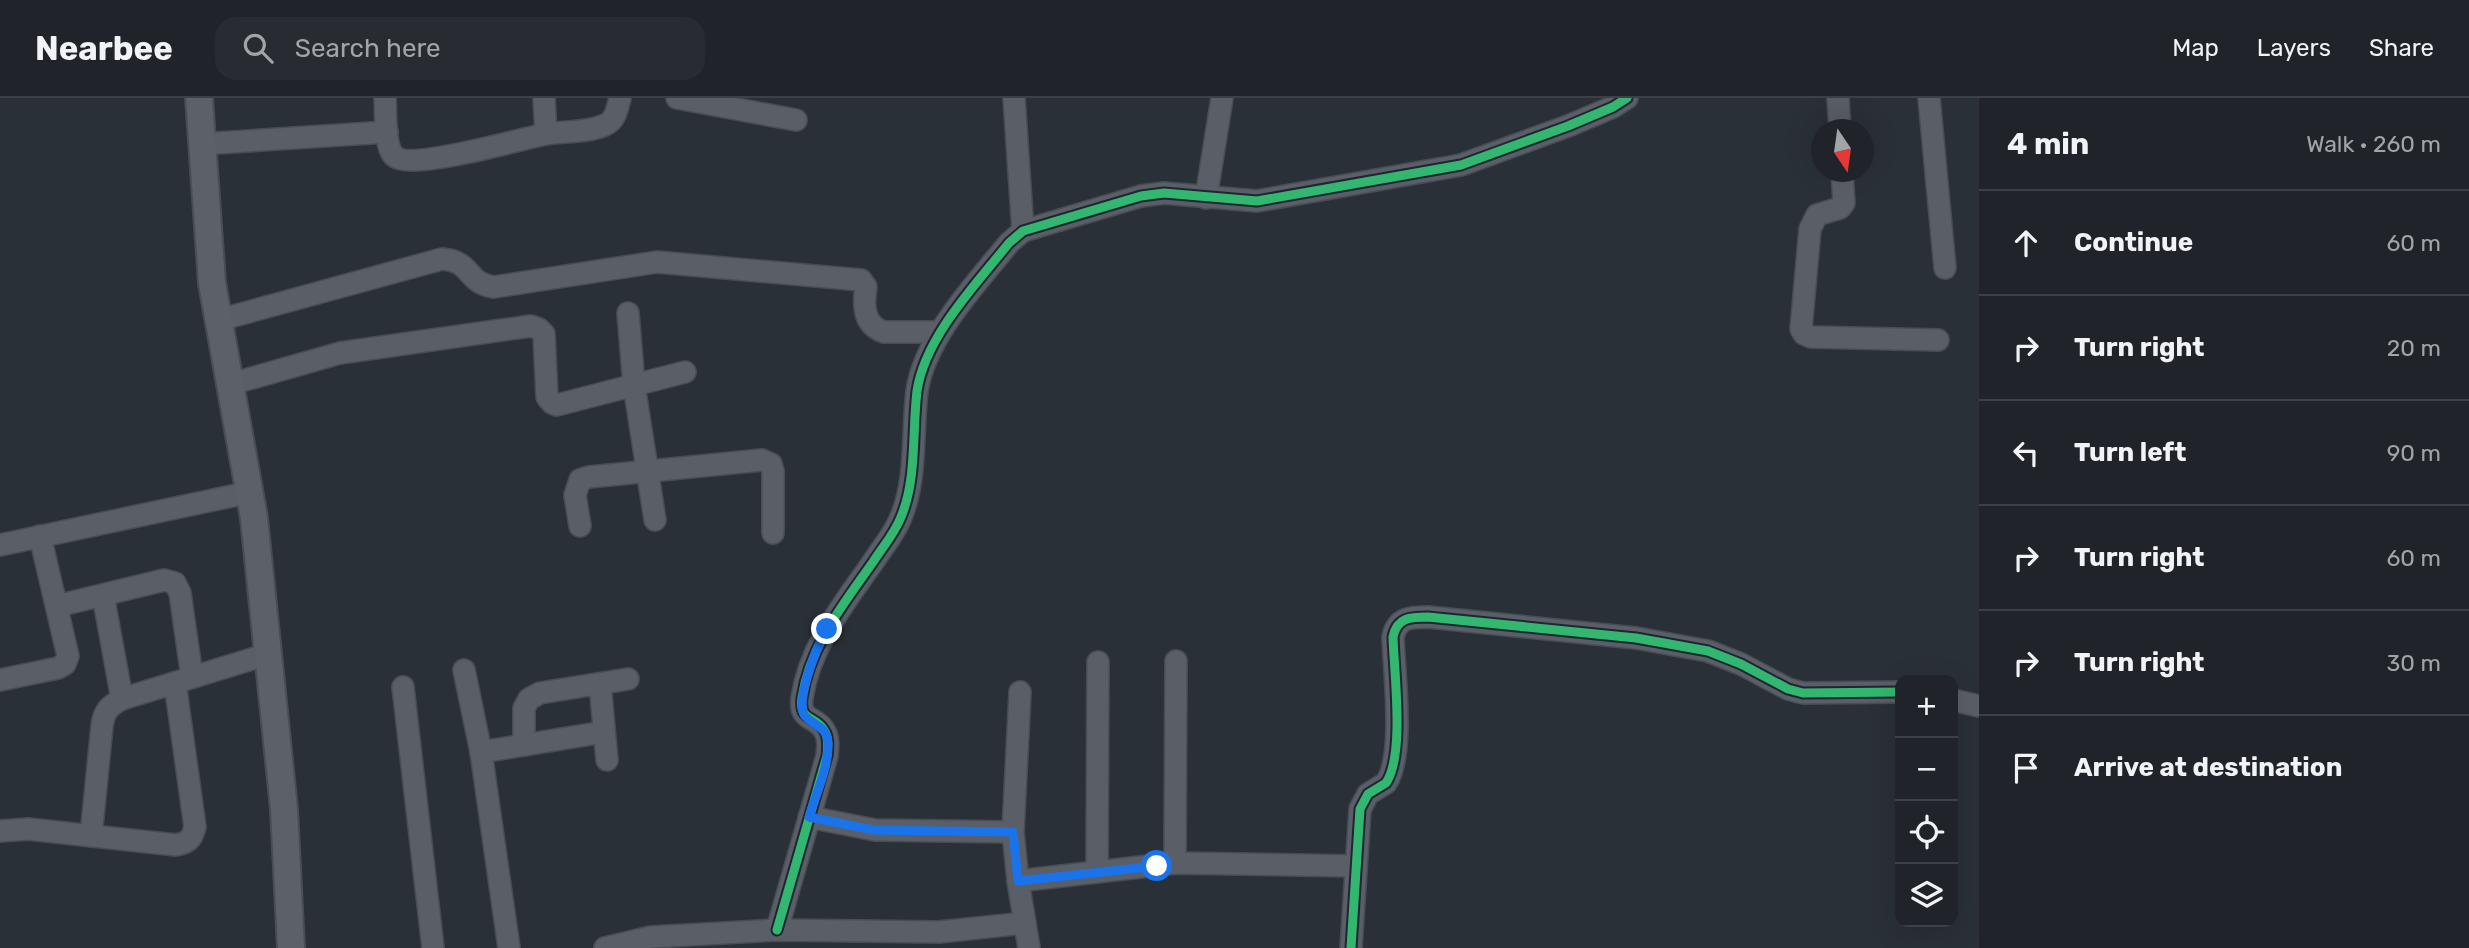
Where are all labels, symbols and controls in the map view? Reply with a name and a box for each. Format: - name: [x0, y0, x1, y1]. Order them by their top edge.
- search box: [215, 17, 705, 80]
- text: Nearbee: [35, 29, 173, 68]
- icon: search: [239, 29, 277, 67]
- text: Search here: [295, 33, 441, 64]
- text: Map: [2172, 34, 2219, 62]
- text: Layers: [2257, 34, 2331, 62]
- text: Share: [2369, 34, 2434, 62]
- north arrow: [1811, 119, 1874, 182]
- text: 4 min: [2007, 126, 2089, 162]
- text: Walk · 260 m: [2306, 130, 2441, 158]
- icon: ahead: [2007, 224, 2045, 262]
- text: Continue: [2074, 227, 2193, 258]
- text: 60 m: [2386, 229, 2441, 257]
- icon: right: [2007, 329, 2045, 367]
- text: Turn right: [2074, 332, 2204, 363]
- text: 20 m: [2387, 334, 2441, 362]
- icon: left: [2007, 434, 2045, 472]
- text: Turn left: [2074, 437, 2186, 468]
- text: 90 m: [2387, 439, 2441, 467]
- icon: right: [2007, 539, 2045, 577]
- text: Turn right: [2074, 542, 2204, 573]
- text: 60 m: [2386, 544, 2441, 572]
- route end: [811, 613, 842, 644]
- icon: right: [2007, 644, 2045, 682]
- text: Turn right: [2074, 647, 2204, 678]
- text: 30 m: [2386, 649, 2441, 677]
- map controls: [1895, 675, 1958, 927]
- button: +: [1895, 675, 1958, 738]
- button: −: [1895, 738, 1958, 801]
- icon: arrive: [2007, 749, 2045, 787]
- text: Arrive at destination: [2074, 752, 2342, 783]
- button: locate: [1895, 801, 1958, 864]
- route start: [1141, 850, 1172, 881]
- button: layers: [1895, 864, 1958, 927]

